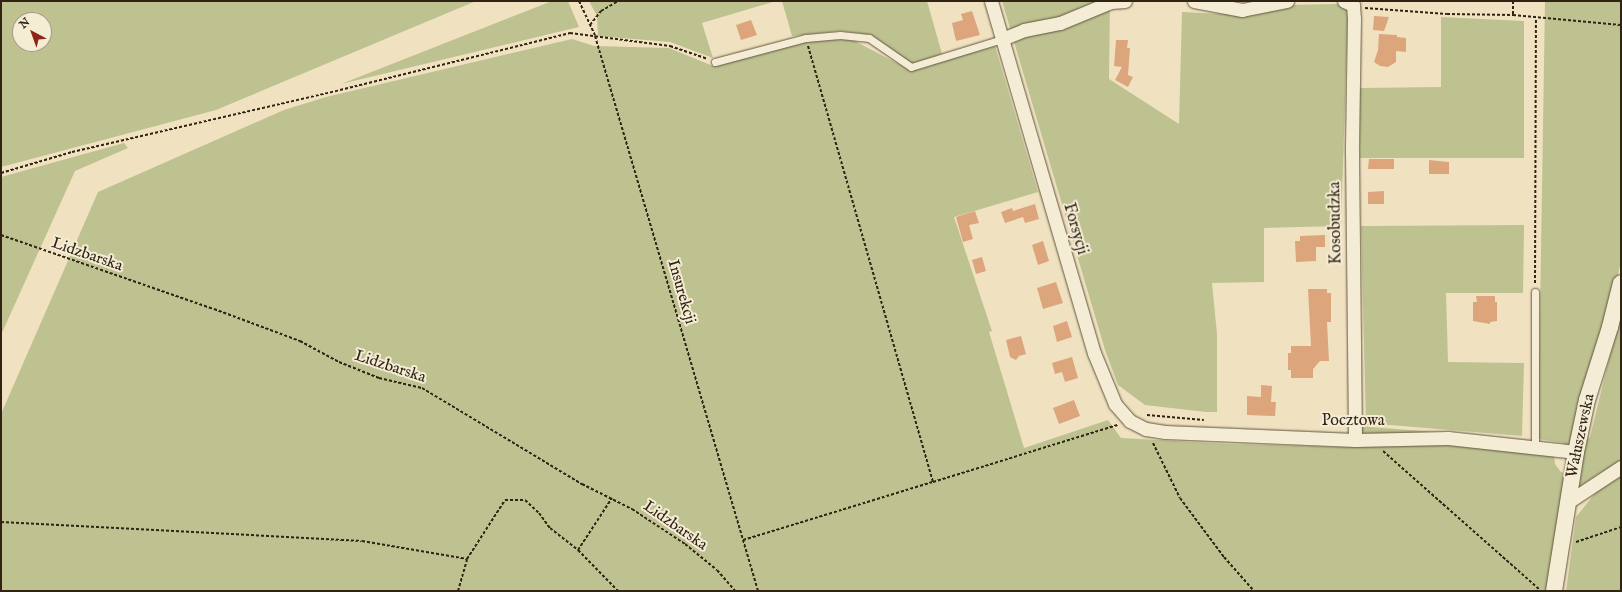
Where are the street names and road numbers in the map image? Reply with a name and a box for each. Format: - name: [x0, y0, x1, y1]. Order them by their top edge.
- street label: Kosobudzka: [1326, 182, 1346, 264]
- street label: Forsycji: [1059, 201, 1091, 257]
- street label: Lidzbarska: [49, 234, 125, 276]
- street label: Insurekcji: [663, 258, 699, 326]
- street label: Lidzbarska: [352, 346, 428, 388]
- street label: Wałuszewska: [1563, 392, 1599, 480]
- street label: Pocztowa: [1321, 411, 1385, 431]
- street label: Lidzbarska: [639, 497, 711, 555]

